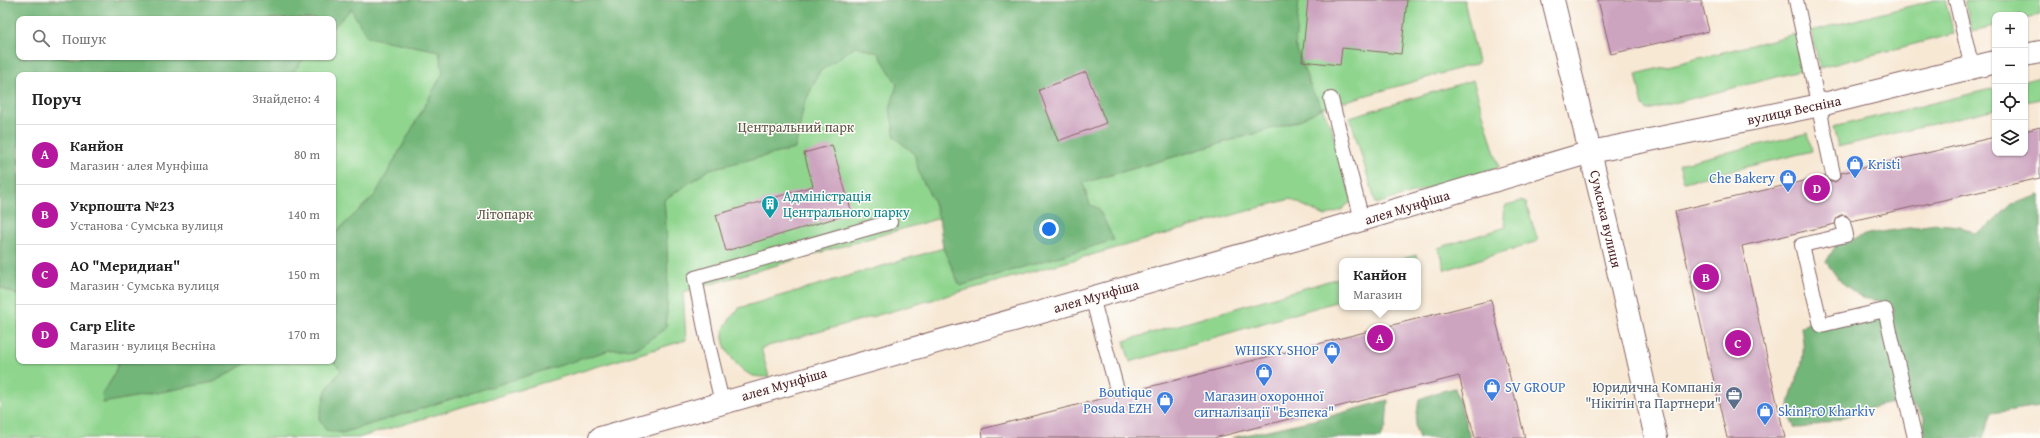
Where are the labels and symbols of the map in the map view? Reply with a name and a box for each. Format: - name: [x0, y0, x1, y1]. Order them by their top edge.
- street label: вулиця Весніна: [1745, 90, 1843, 130]
- park label: Центральний парк: [738, 117, 855, 137]
- shop icon: Kristi: [1845, 154, 1865, 179]
- place label: Kristi: [1868, 154, 1900, 174]
- street label: Сумська вулиця: [1585, 168, 1627, 270]
- place label: Che Bakery: [1709, 168, 1775, 188]
- shop icon: Che Bakery: [1778, 168, 1798, 193]
- pin: D: [1804, 173, 1830, 203]
- street label: алея Мунфіша: [1362, 184, 1452, 229]
- place label: Адміністрація Центрального парку: [783, 186, 910, 222]
- building icon: Адміністрація Центрального парку: [760, 194, 780, 219]
- park label: Літопарк: [477, 204, 534, 224]
- your location: [1039, 219, 1059, 239]
- pin: B: [1693, 262, 1719, 292]
- street label: алея Мунфіша: [1051, 274, 1141, 318]
- pin: A: [1367, 323, 1393, 353]
- pin: C: [1725, 328, 1751, 358]
- place label: WHISKY SHOP: [1235, 340, 1319, 360]
- shop icon: WHISKY SHOP: [1322, 340, 1342, 365]
- street label: алея Мунфіша: [739, 362, 829, 406]
- shop icon: Магазин охоронної сигналізації "Безпека": [1254, 362, 1274, 387]
- shop icon: SV GROUP: [1482, 377, 1502, 402]
- place label: SV GROUP: [1505, 377, 1566, 397]
- place label: Юридична Компанія "Нікітін та Партнери": [1585, 377, 1721, 413]
- place label: Boutique Posuda EZH: [1083, 382, 1152, 418]
- office icon: Юридична Компанія "Нікітін та Партнери": [1724, 385, 1744, 410]
- place label: Магазин охоронної сигналізації "Безпека": [1194, 386, 1334, 422]
- shop icon: Boutique Posuda EZH: [1155, 390, 1175, 415]
- shop icon: SkinPrO Kharkiv: [1755, 401, 1775, 426]
- place label: SkinPrO Kharkiv: [1778, 401, 1875, 421]

